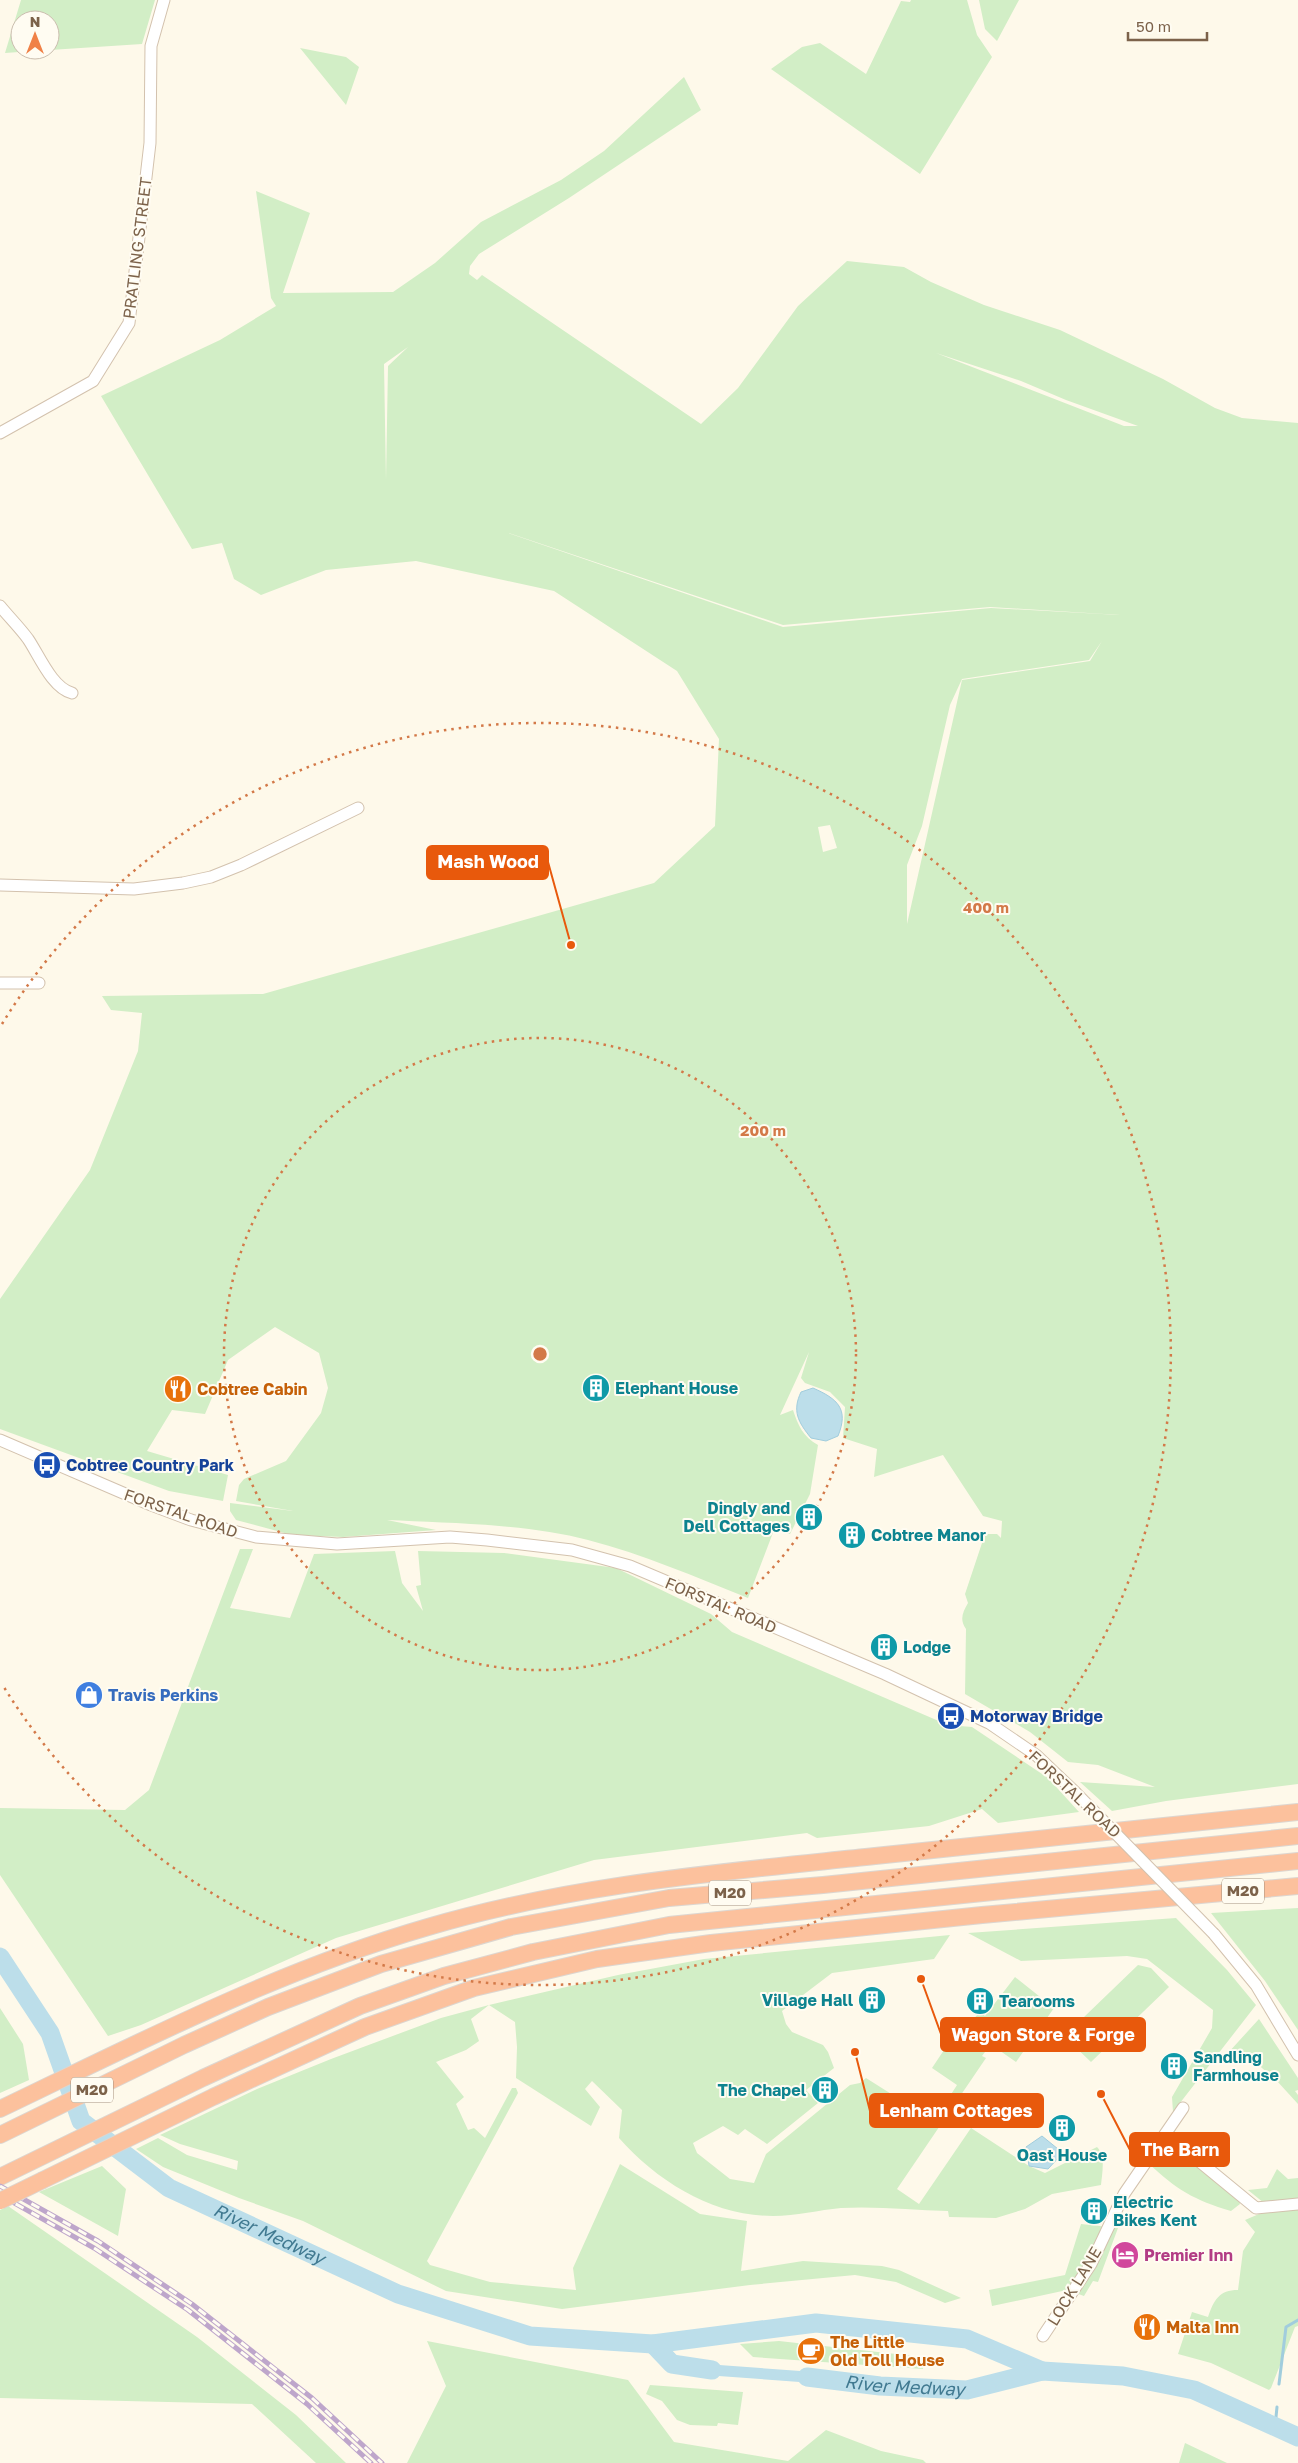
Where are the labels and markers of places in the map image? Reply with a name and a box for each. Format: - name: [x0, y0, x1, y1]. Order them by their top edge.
- callout: Mash Wood: [427, 846, 548, 879]
- centre of rings: [531, 1345, 549, 1363]
- building icon: Elephant House: [581, 1373, 611, 1403]
- restaurant icon: Cobtree Cabin: [163, 1374, 193, 1404]
- place label: Elephant House: [615, 1378, 738, 1398]
- place label: Cobtree Cabin: [197, 1379, 308, 1399]
- bus stop icon: Cobtree Country Park: [32, 1450, 62, 1480]
- place label: Cobtree Country Park: [66, 1455, 235, 1475]
- place label: Dingly and Dell Cottages: [683, 1498, 790, 1536]
- building icon: Dingly and Dell Cottages: [794, 1502, 824, 1532]
- building icon: Cobtree Manor: [837, 1520, 867, 1550]
- place label: Cobtree Manor: [871, 1525, 986, 1545]
- building icon: Lodge: [869, 1632, 899, 1662]
- place label: Lodge: [903, 1637, 951, 1657]
- shop icon: Travis Perkins: [74, 1680, 104, 1710]
- place label: Travis Perkins: [108, 1685, 218, 1705]
- bus stop icon: Motorway Bridge: [936, 1701, 966, 1731]
- place label: Motorway Bridge: [970, 1706, 1103, 1726]
- building icon: Village Hall: [857, 1985, 887, 2015]
- building icon: Tearooms: [965, 1986, 995, 2016]
- place label: Village Hall: [762, 1990, 854, 2010]
- place label: Tearooms: [999, 1991, 1075, 2011]
- callout: Wagon Store & Forge: [941, 2018, 1145, 2051]
- place label: Sandling Farmhouse: [1193, 2047, 1279, 2085]
- building icon: Sandling Farmhouse: [1159, 2051, 1189, 2081]
- building icon: The Chapel: [810, 2075, 840, 2105]
- place label: The Chapel: [718, 2080, 807, 2100]
- callout: Lenham Cottages: [870, 2094, 1043, 2127]
- building icon: Oast House: [1047, 2113, 1077, 2143]
- callout: The Barn: [1130, 2133, 1229, 2166]
- place label: Oast House: [1017, 2145, 1107, 2165]
- place label: Electric Bikes Kent: [1113, 2192, 1197, 2230]
- building icon: Electric Bikes Kent: [1079, 2196, 1109, 2226]
- hotel icon: Premier Inn: [1110, 2240, 1140, 2270]
- place label: Premier Inn: [1144, 2245, 1233, 2265]
- restaurant icon: Malta Inn: [1132, 2312, 1162, 2342]
- place label: Malta Inn: [1166, 2317, 1239, 2337]
- place label: The Little Old Toll House: [830, 2332, 945, 2370]
- cafe icon: The Little Old Toll House: [796, 2336, 826, 2366]

